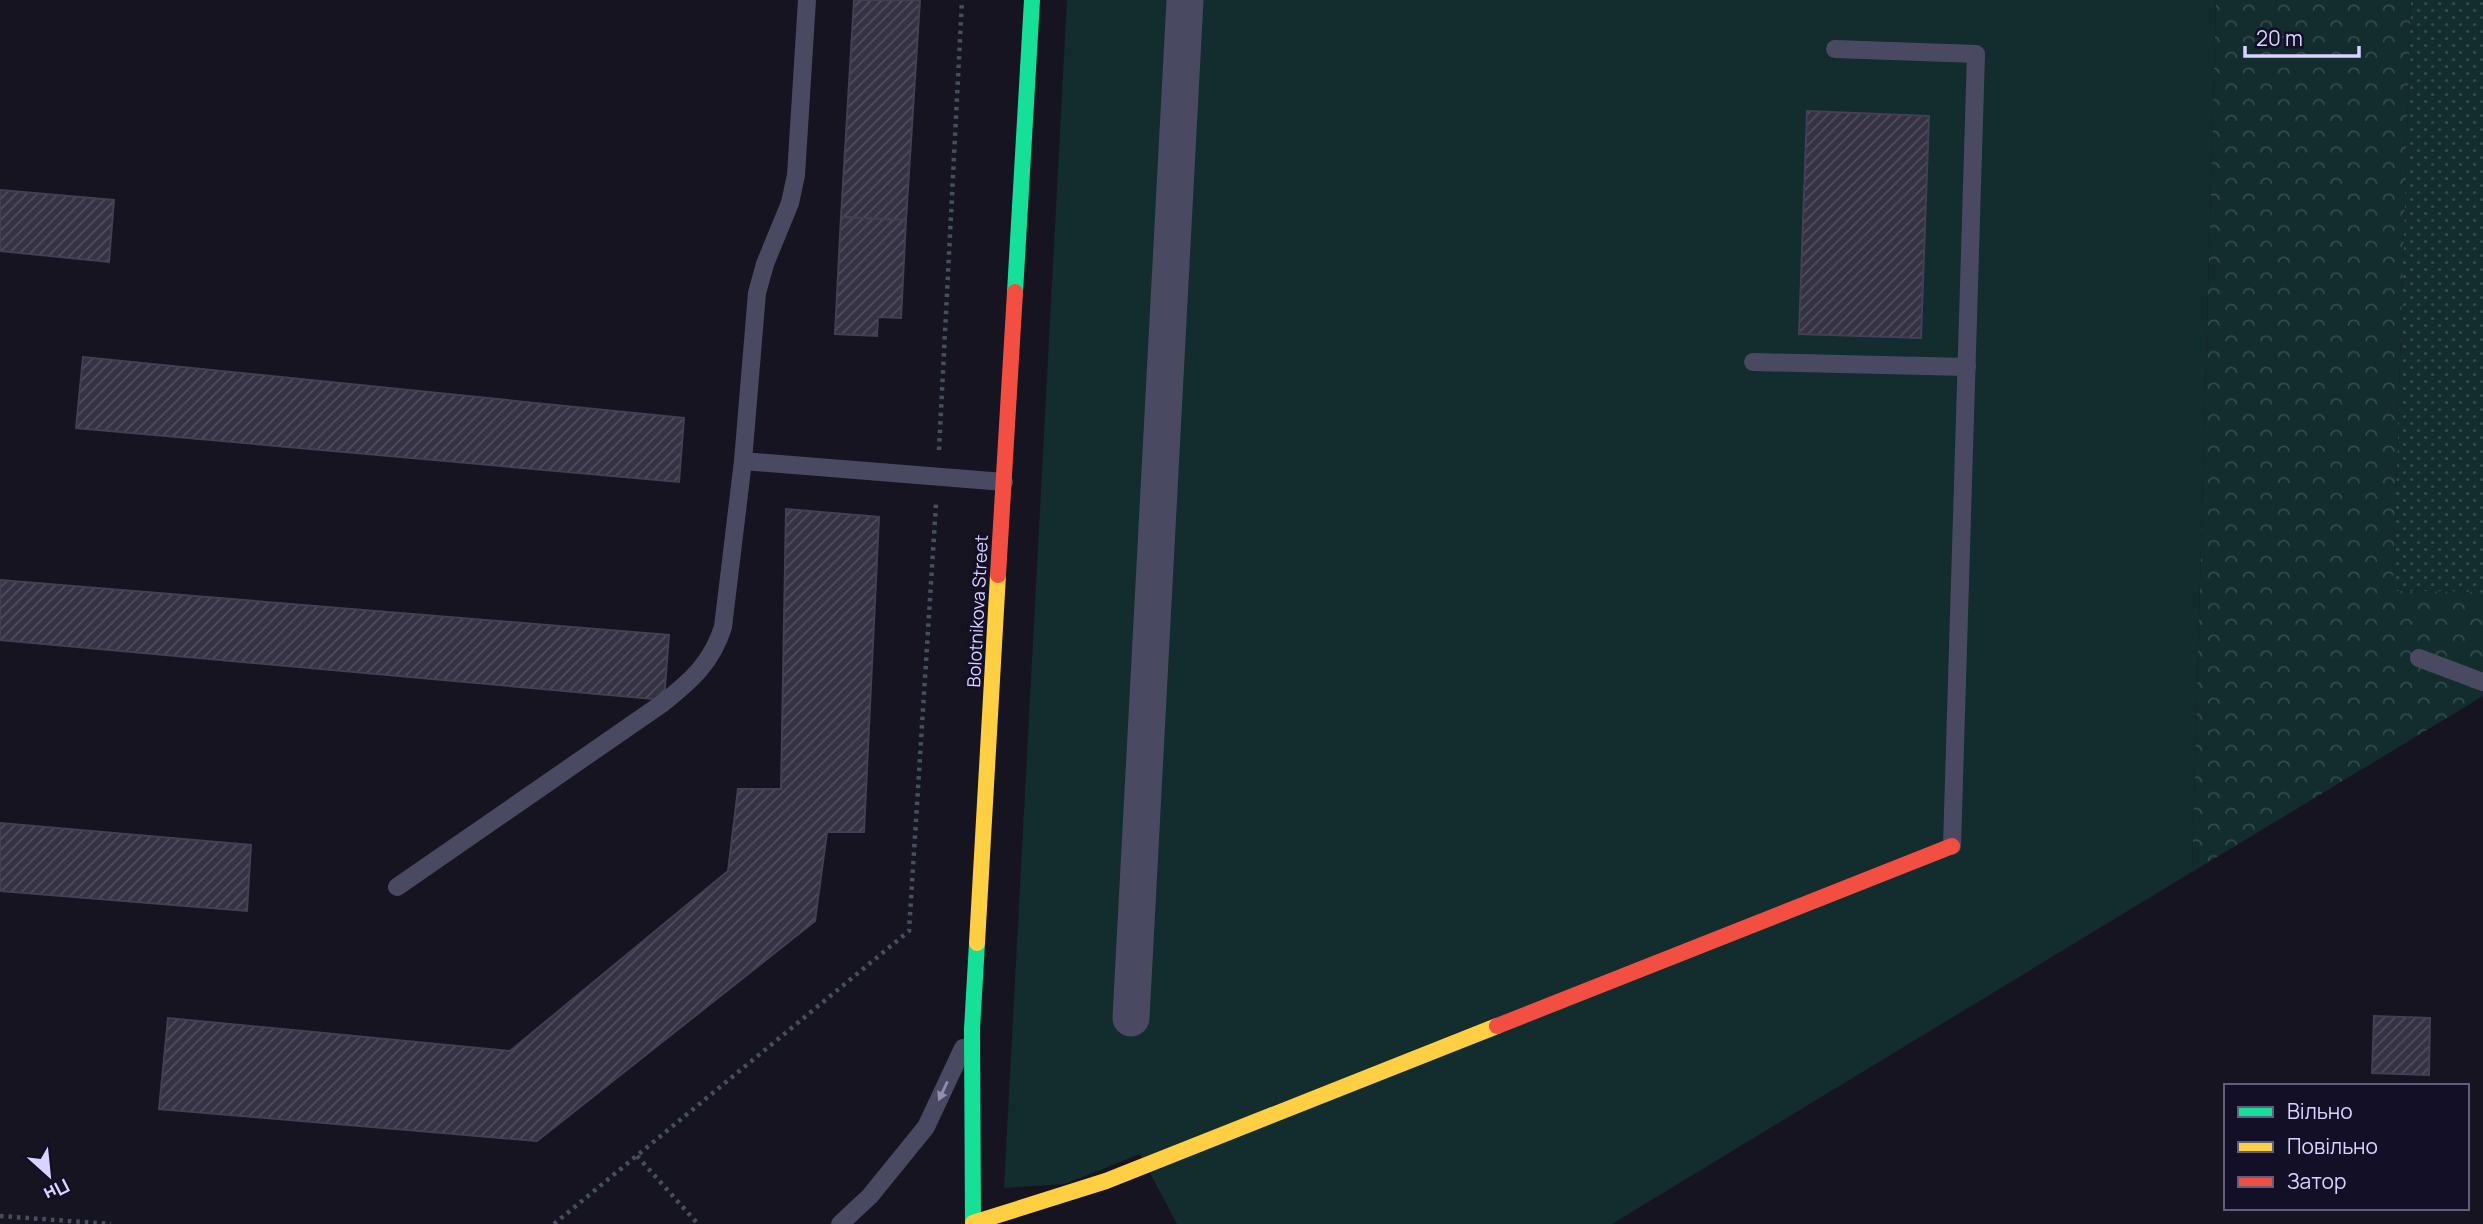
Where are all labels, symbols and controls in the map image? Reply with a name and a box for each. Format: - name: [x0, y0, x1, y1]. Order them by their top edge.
- scale bar: [2245, 14, 2359, 58]
- text: 20 m: [2256, 24, 2303, 52]
- street label: Bolotnikova Street: [961, 534, 993, 688]
- one-way arrow: [937, 1080, 948, 1101]
- legend: [2224, 1084, 2469, 1210]
- text: Вільно: [2287, 1097, 2353, 1125]
- text: Повільно: [2287, 1132, 2378, 1160]
- north arrow: [14, 1140, 84, 1210]
- text: Затор: [2287, 1167, 2346, 1195]
- text: Пн: [39, 1173, 74, 1208]

